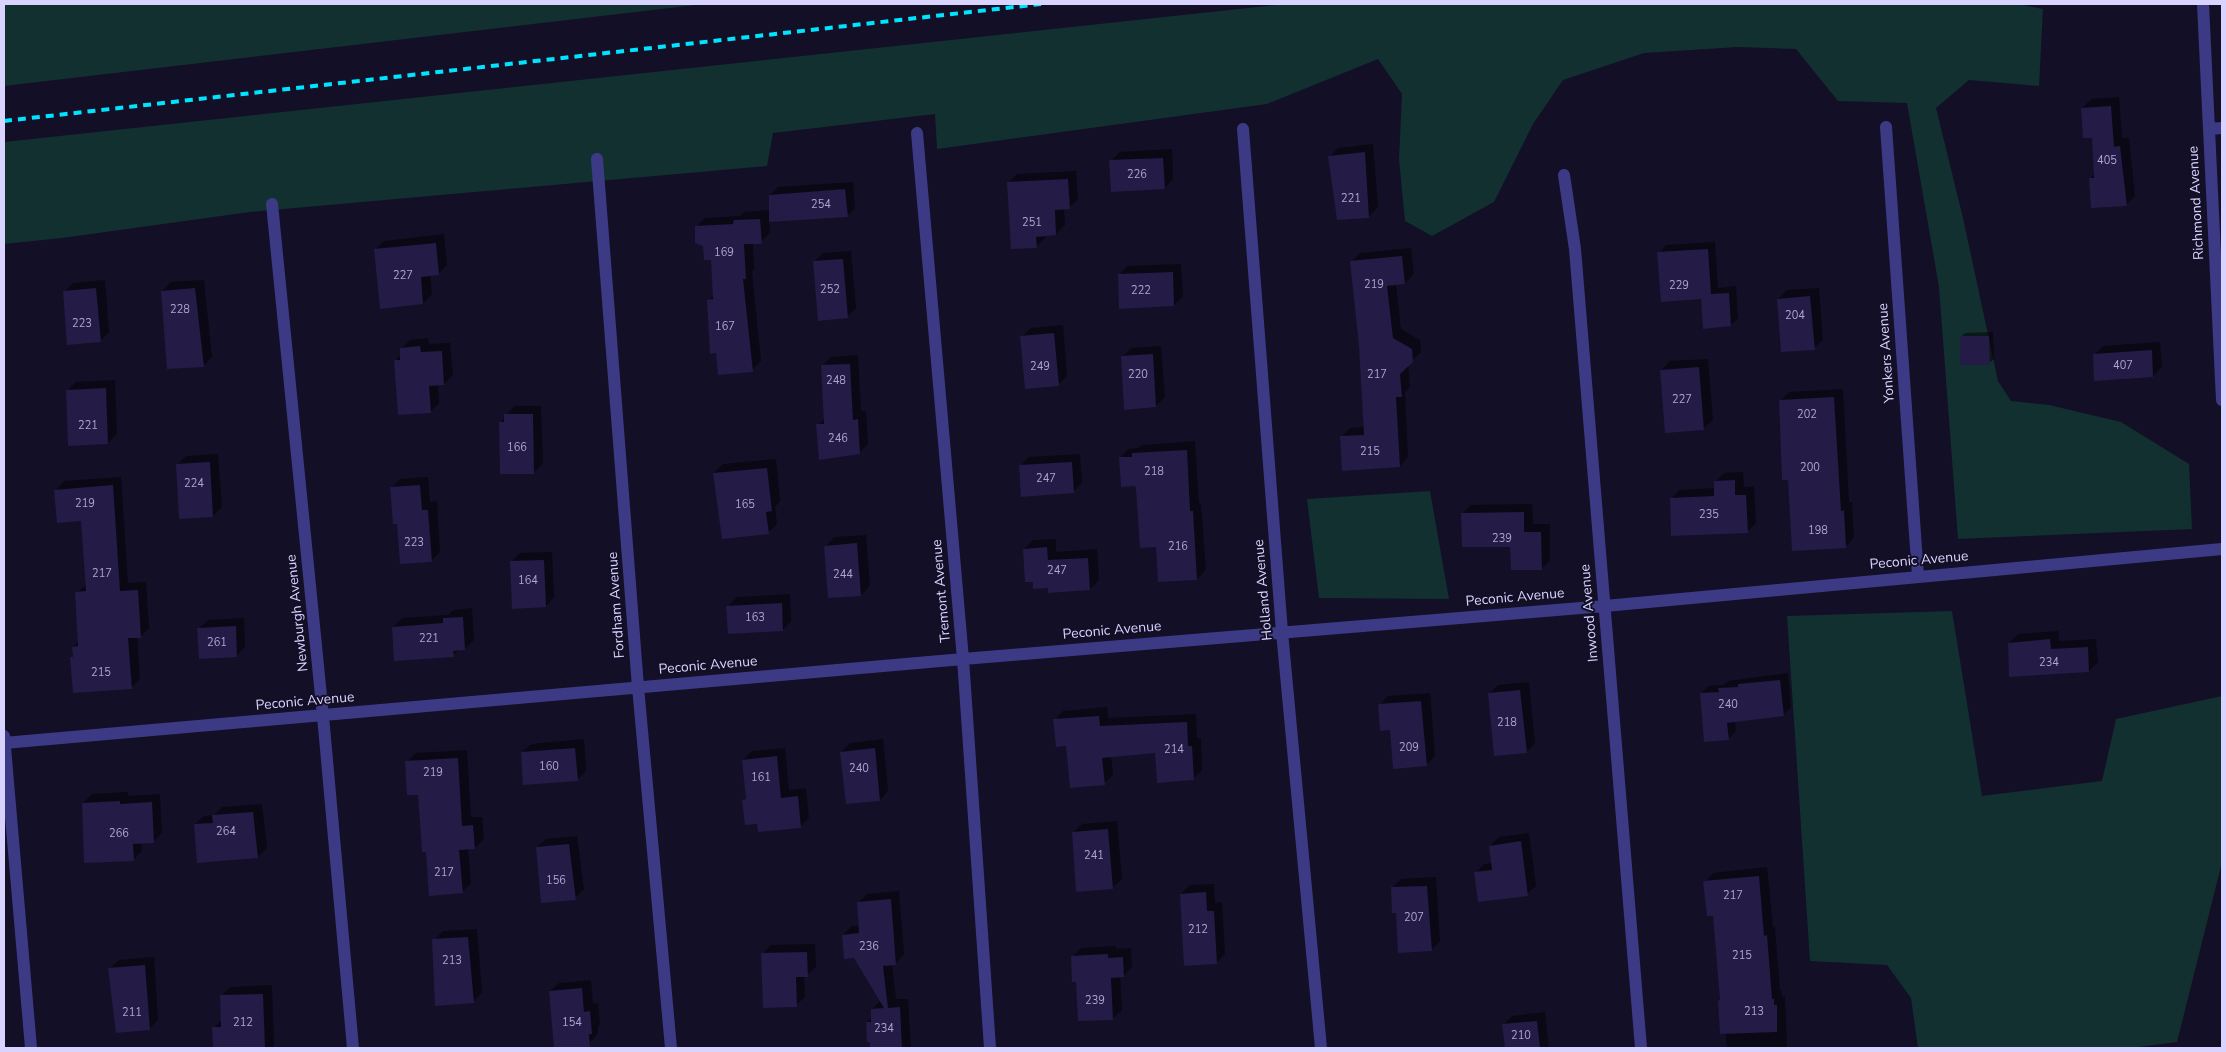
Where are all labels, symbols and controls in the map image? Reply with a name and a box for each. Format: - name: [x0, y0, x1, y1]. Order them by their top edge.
- street label: Richmond Avenue: [2186, 146, 2208, 260]
- house number: 405: [2097, 154, 2117, 168]
- house number: 226: [1127, 168, 1147, 182]
- house number: 221: [1341, 192, 1361, 206]
- house number: 254: [811, 198, 831, 212]
- house number: 251: [1022, 216, 1042, 230]
- house number: 169: [714, 246, 734, 260]
- house number: 227: [393, 269, 413, 283]
- house number: 219: [1364, 278, 1384, 292]
- house number: 229: [1669, 279, 1689, 293]
- house number: 252: [820, 283, 840, 297]
- house number: 222: [1131, 284, 1151, 298]
- street label: Yonkers Avenue: [1875, 302, 1899, 404]
- house number: 228: [170, 303, 190, 317]
- house number: 204: [1785, 309, 1805, 323]
- house number: 223: [72, 317, 92, 331]
- house number: 167: [715, 320, 735, 334]
- house number: 407: [2113, 359, 2133, 373]
- house number: 249: [1030, 360, 1050, 374]
- house number: 220: [1128, 368, 1148, 382]
- house number: 217: [1367, 368, 1387, 382]
- house number: 248: [826, 374, 846, 388]
- house number: 227: [1672, 393, 1692, 407]
- house number: 202: [1797, 408, 1817, 422]
- house number: 221: [78, 419, 98, 433]
- house number: 246: [828, 432, 848, 446]
- house number: 166: [507, 441, 527, 455]
- house number: 215: [1360, 445, 1380, 459]
- house number: 200: [1800, 461, 1820, 475]
- house number: 218: [1144, 465, 1164, 479]
- house number: 247: [1036, 472, 1056, 486]
- house number: 224: [184, 477, 204, 491]
- house number: 219: [75, 497, 95, 511]
- house number: 165: [735, 498, 755, 512]
- house number: 235: [1699, 508, 1719, 522]
- house number: 198: [1808, 524, 1828, 538]
- house number: 239: [1492, 532, 1512, 546]
- house number: 223: [404, 536, 424, 550]
- street label: Tremont Avenue: [929, 539, 955, 643]
- street label: Holland Avenue: [1251, 539, 1277, 641]
- house number: 216: [1168, 540, 1188, 554]
- street label: Peconic Avenue: [1869, 548, 1969, 574]
- street label: Fordham Avenue: [605, 551, 629, 659]
- street label: Newburgh Avenue: [283, 554, 313, 672]
- street label: Inwood Avenue: [1577, 563, 1603, 663]
- house number: 247: [1047, 564, 1067, 578]
- house number: 217: [92, 567, 112, 581]
- house number: 244: [833, 568, 853, 582]
- house number: 164: [518, 574, 538, 588]
- street label: Peconic Avenue: [1465, 585, 1565, 611]
- house number: 163: [745, 611, 765, 625]
- street label: Peconic Avenue: [1062, 618, 1162, 644]
- house number: 221: [419, 632, 439, 646]
- house number: 261: [207, 636, 227, 650]
- street label: Peconic Avenue: [658, 653, 758, 679]
- house number: 234: [2039, 656, 2059, 670]
- house number: 215: [91, 666, 111, 680]
- street label: Peconic Avenue: [255, 689, 355, 715]
- house number: 240: [1718, 698, 1738, 712]
- house number: 218: [1497, 716, 1517, 730]
- house number: 209: [1399, 741, 1419, 755]
- house number: 214: [1164, 743, 1184, 757]
- house number: 160: [539, 760, 559, 774]
- house number: 240: [849, 762, 869, 776]
- house number: 219: [423, 766, 443, 780]
- house number: 161: [751, 771, 771, 785]
- house number: 264: [216, 825, 236, 839]
- house number: 266: [109, 827, 129, 841]
- house number: 241: [1084, 849, 1104, 863]
- house number: 217: [434, 866, 454, 880]
- house number: 156: [546, 874, 566, 888]
- house number: 217: [1723, 889, 1743, 903]
- house number: 207: [1404, 911, 1424, 925]
- house number: 212: [1188, 923, 1208, 937]
- house number: 236: [859, 940, 879, 954]
- house number: 215: [1732, 949, 1752, 963]
- house number: 213: [442, 954, 462, 968]
- house number: 239: [1085, 994, 1105, 1008]
- house number: 213: [1744, 1005, 1764, 1019]
- house number: 211: [122, 1006, 142, 1020]
- house number: 212: [233, 1016, 253, 1030]
- house number: 154: [562, 1016, 582, 1030]
- house number: 234: [874, 1022, 894, 1036]
- house number: 210: [1511, 1029, 1531, 1043]

